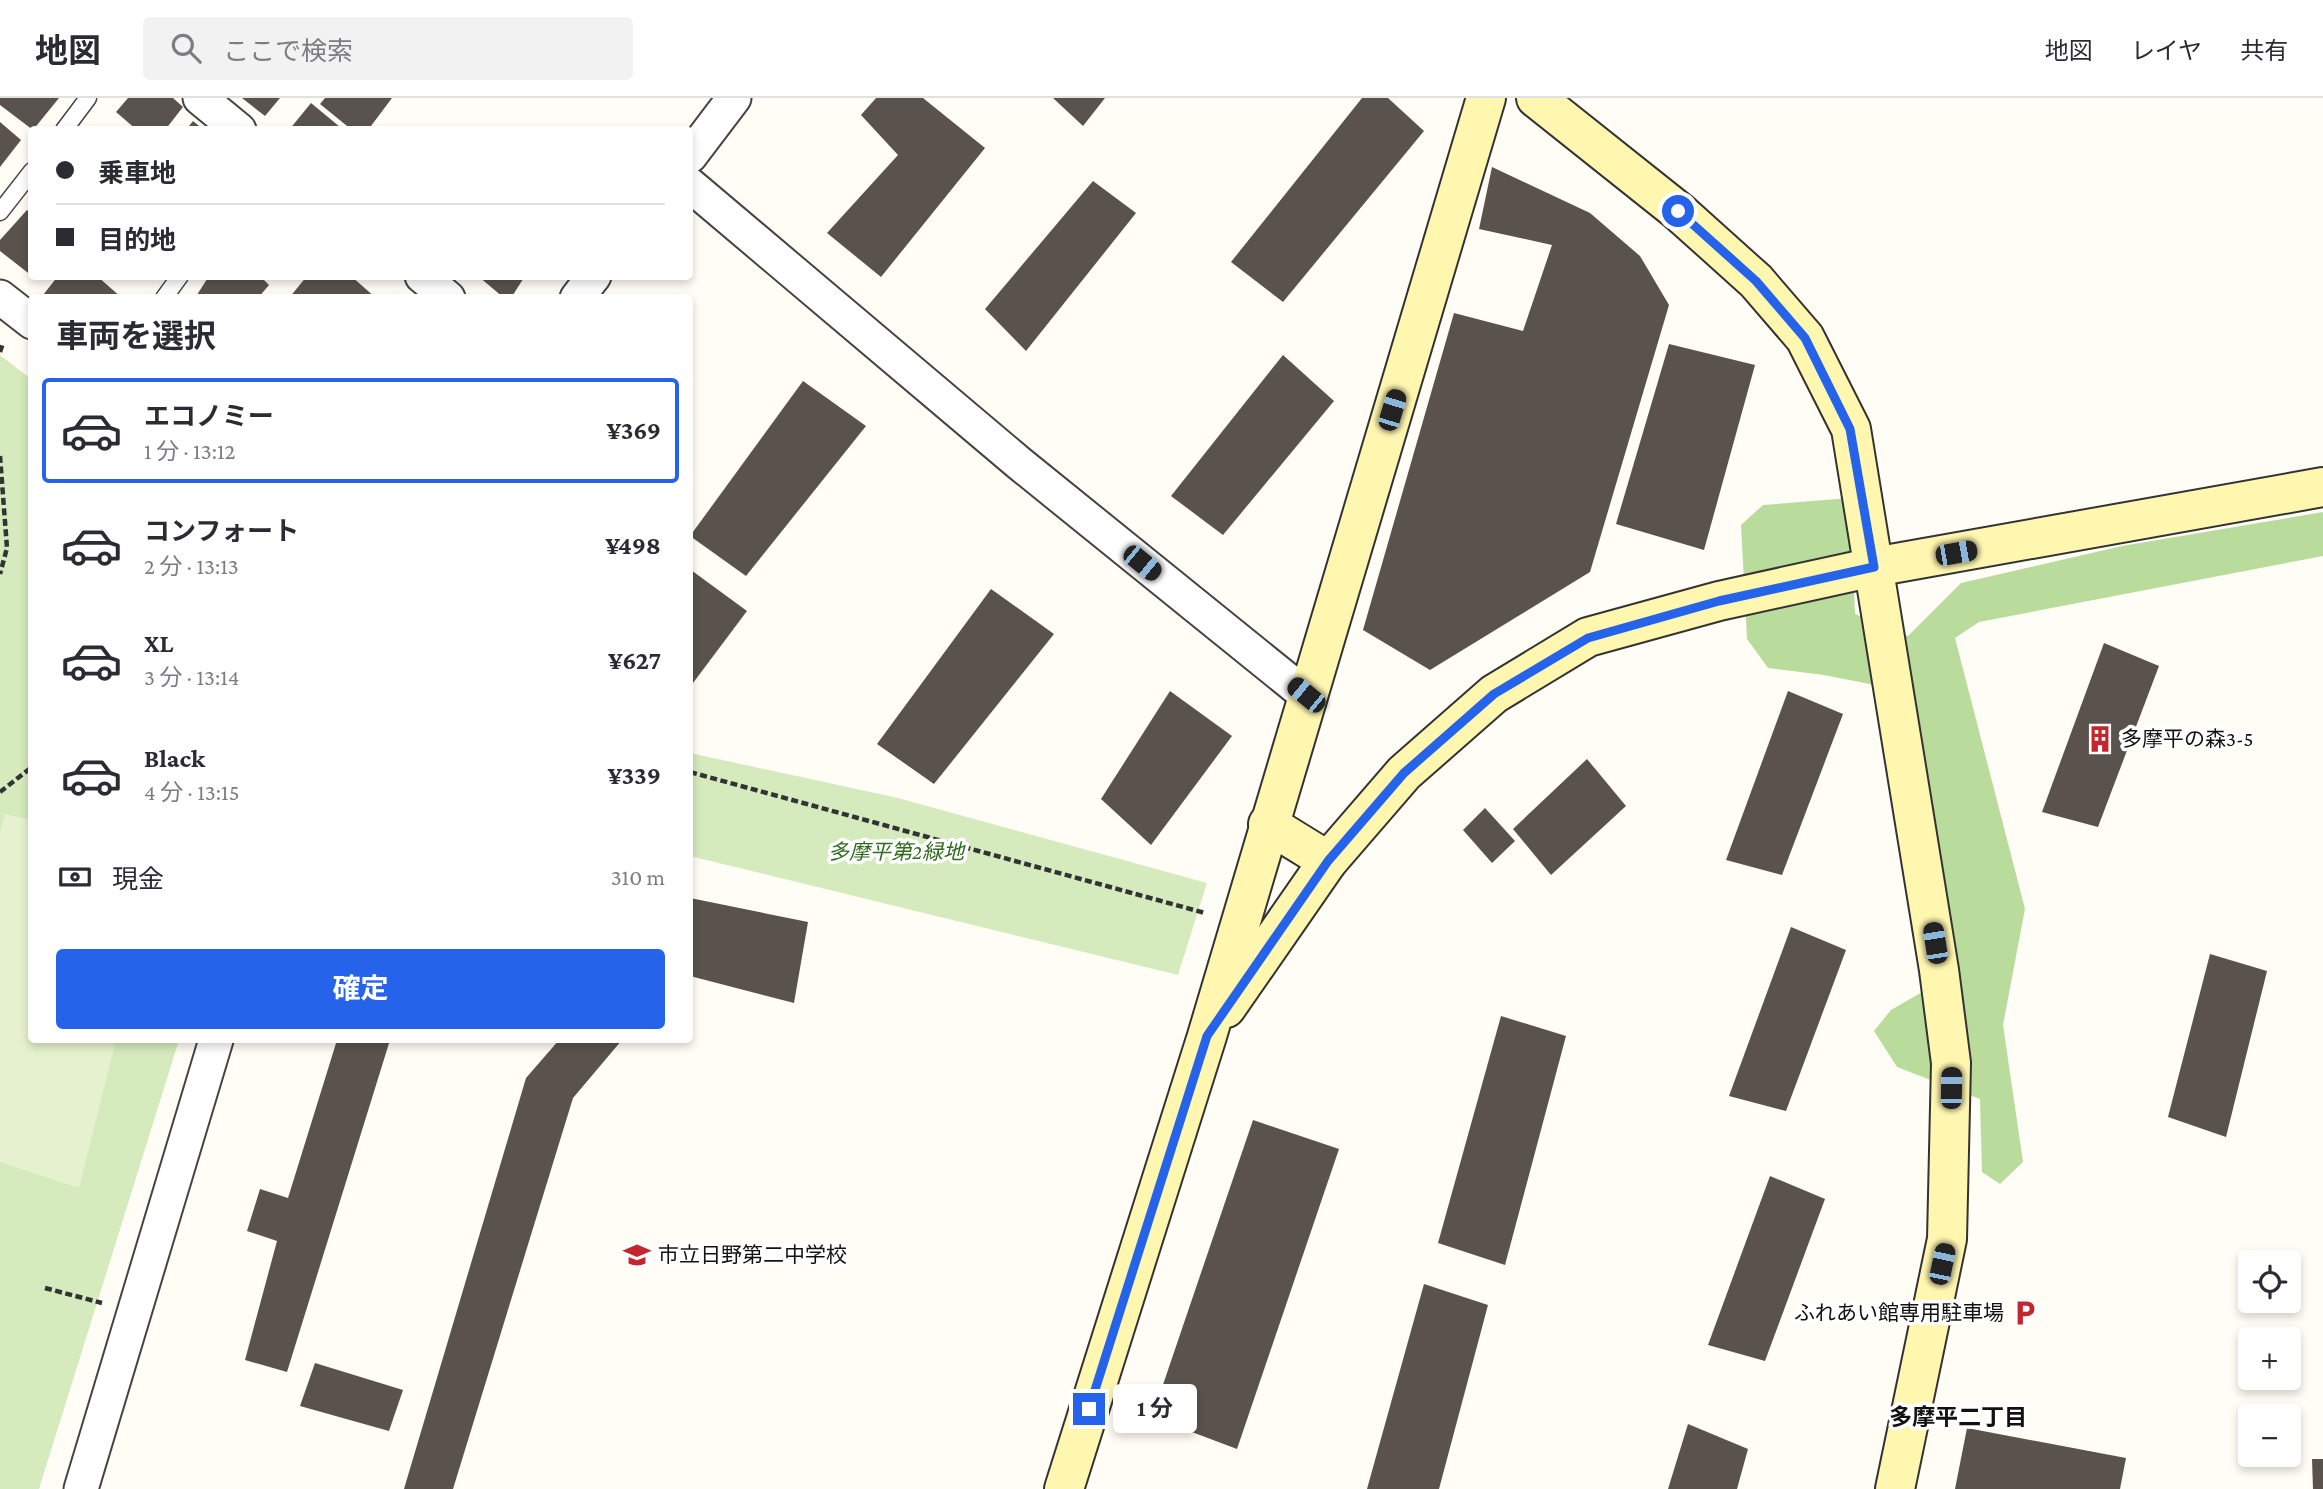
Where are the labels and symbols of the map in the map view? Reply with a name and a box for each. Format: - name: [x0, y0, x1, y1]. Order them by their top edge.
- route start: [1662, 195, 1694, 227]
- car: [1376, 387, 1409, 433]
- car: [1934, 539, 1979, 567]
- car: [1120, 542, 1165, 584]
- car: [1284, 674, 1329, 716]
- building icon: 多摩平の森3-5: [2085, 724, 2115, 754]
- place label: 多摩平の森3-5: [2121, 727, 2253, 751]
- park label: 多摩平第2緑地: [828, 840, 966, 864]
- car: [1922, 921, 1949, 965]
- car: [1941, 1067, 1962, 1109]
- school or university icon: 市立日野第二中学校: [622, 1240, 652, 1270]
- car: [1928, 1241, 1957, 1287]
- place label: 市立日野第二中学校: [658, 1243, 847, 1267]
- parking icon: ふれあい館専用駐車場: [2010, 1298, 2040, 1328]
- place label: ふれあい館専用駐車場: [1794, 1301, 2004, 1325]
- callout: 1 分: [1114, 1384, 1198, 1434]
- route end: [1073, 1393, 1105, 1425]
- district label: 多摩平二丁目: [1889, 1404, 2027, 1430]

